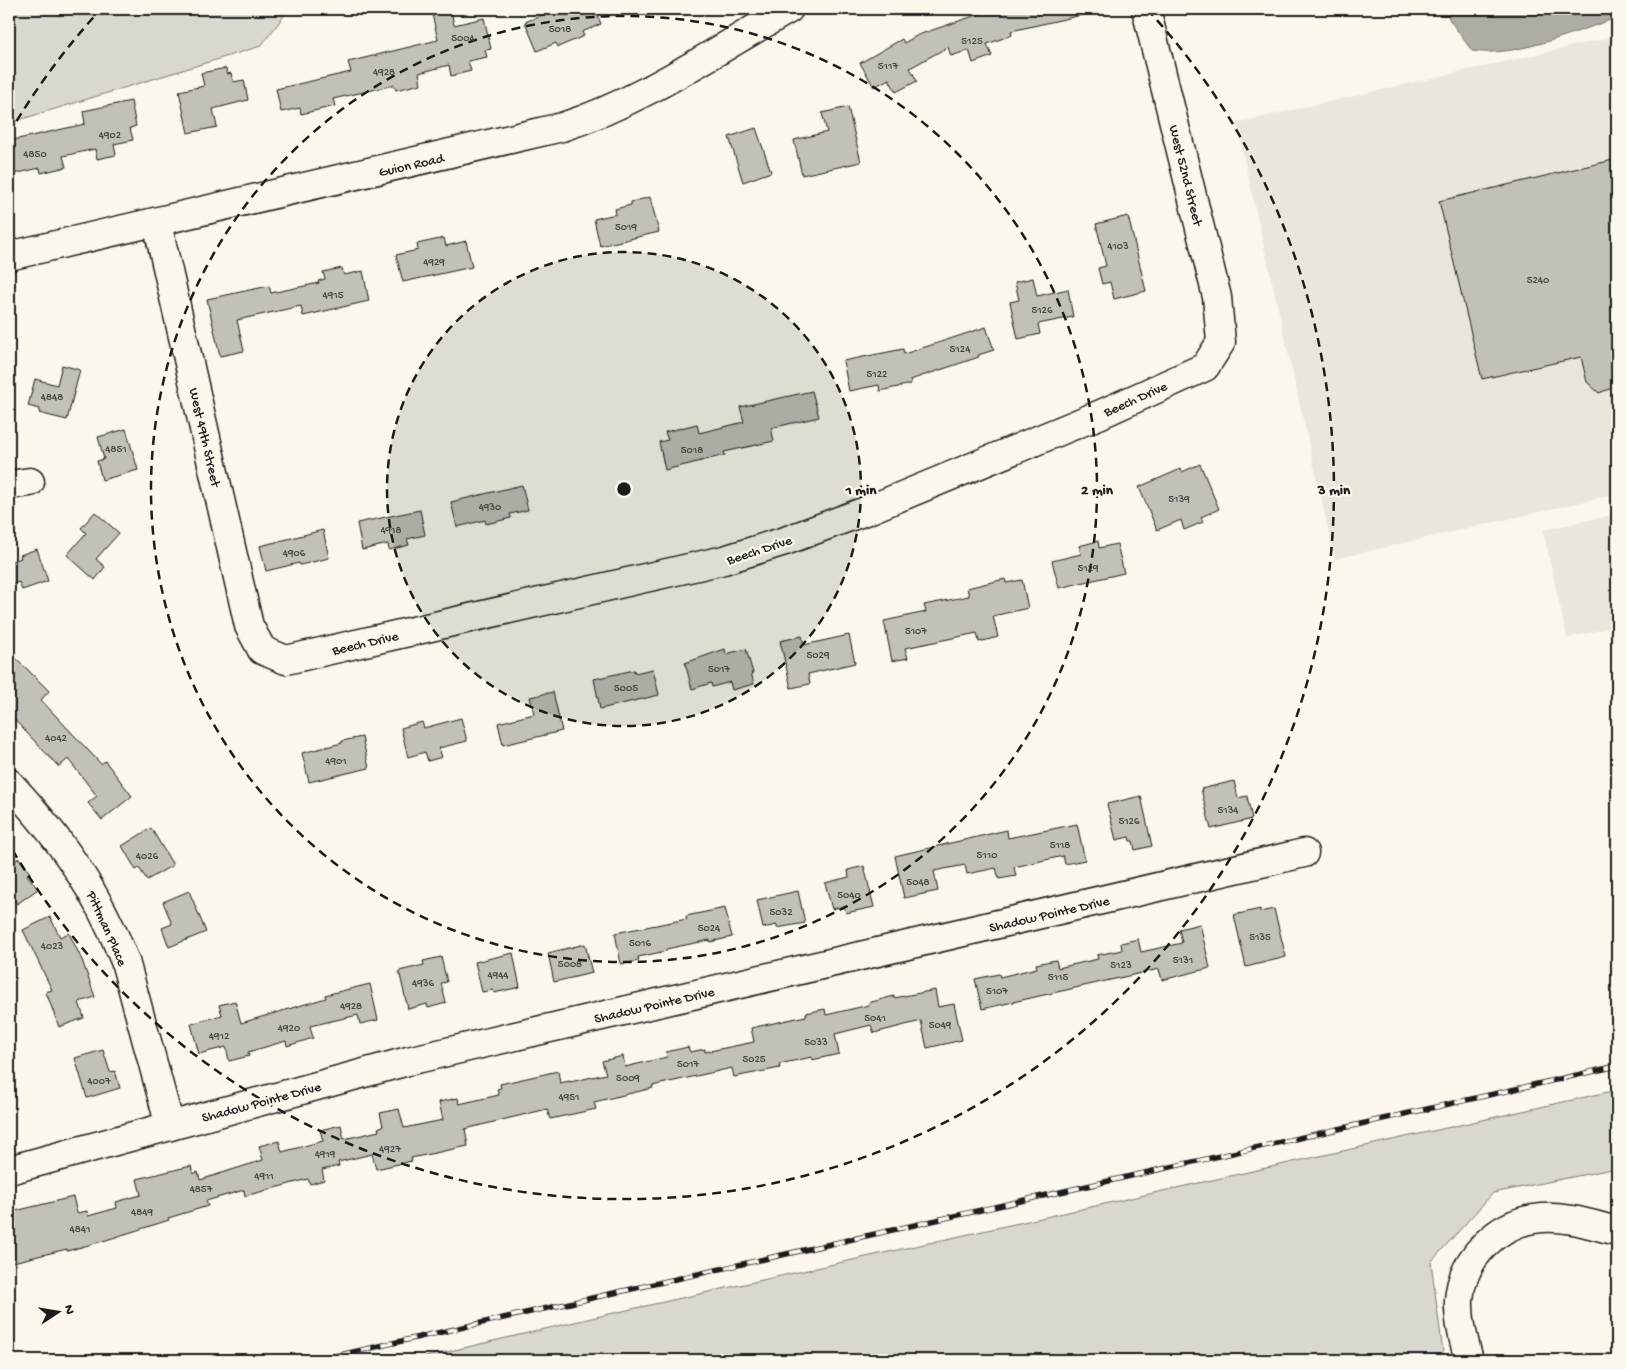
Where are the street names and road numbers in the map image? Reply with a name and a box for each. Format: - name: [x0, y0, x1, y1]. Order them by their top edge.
- street label: West 52nd Street: [1164, 124, 1206, 229]
- street label: Guion Road: [377, 150, 447, 182]
- street label: Beech Drive: [1101, 378, 1171, 422]
- street label: West 49th Street: [184, 387, 223, 490]
- street label: Beech Drive: [724, 533, 795, 570]
- street label: Beech Drive: [330, 628, 401, 661]
- street label: Pittman Place: [81, 888, 130, 970]
- street label: Shadow Pointe Drive: [988, 893, 1112, 938]
- street label: Shadow Pointe Drive: [593, 984, 717, 1029]
- street label: Shadow Pointe Drive: [200, 1079, 324, 1128]

